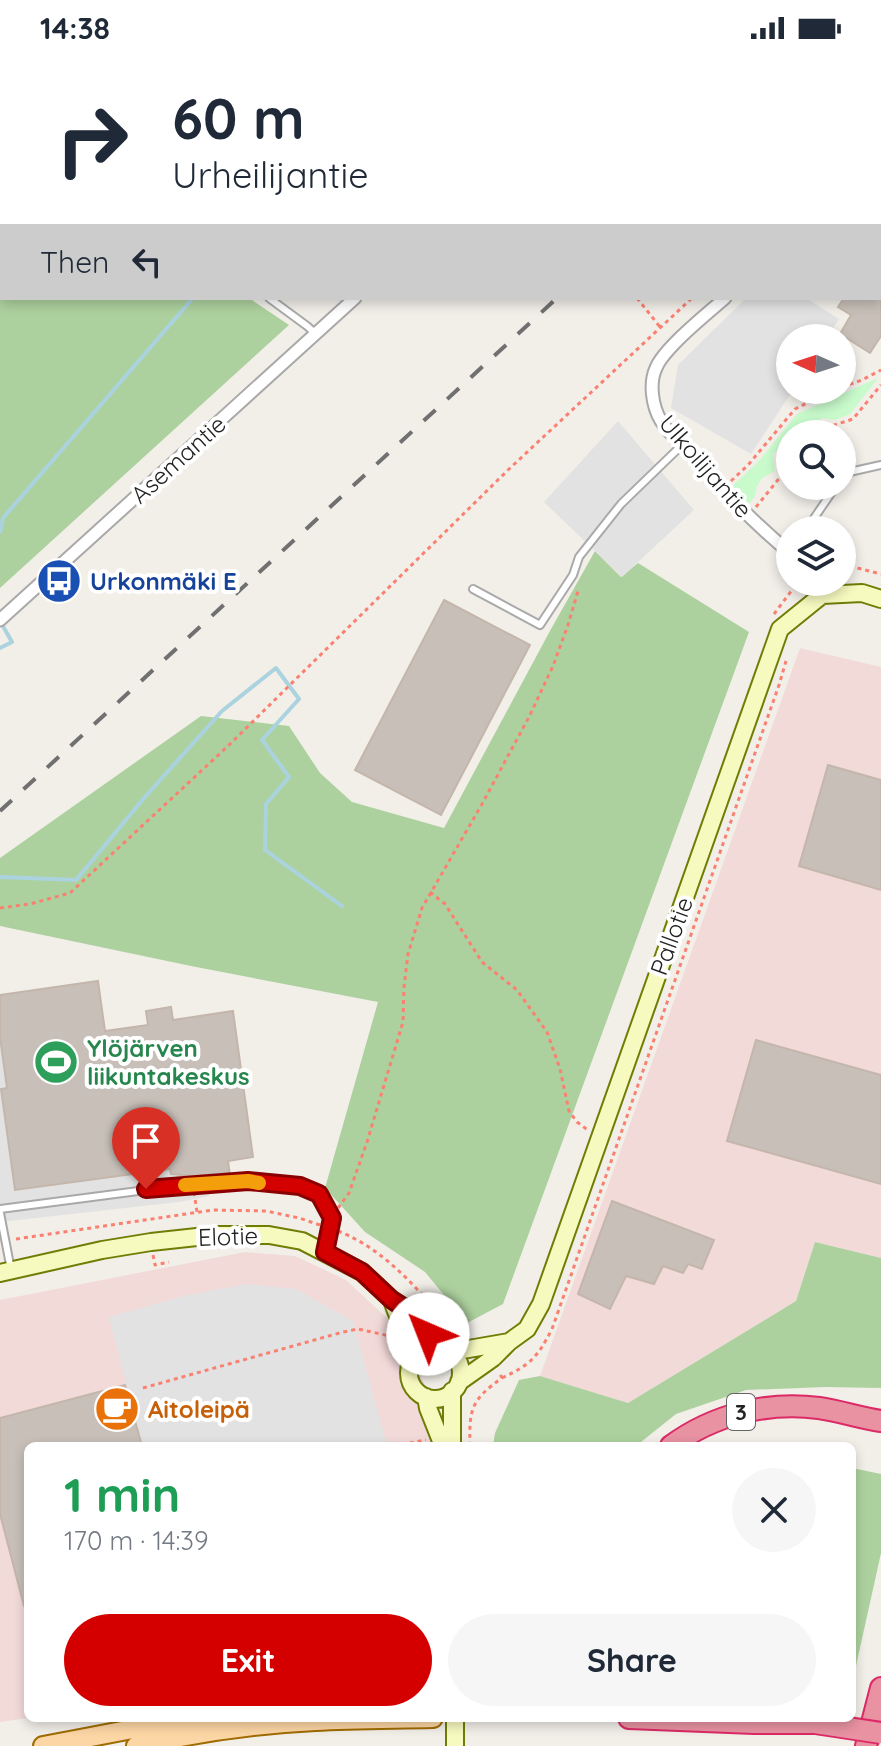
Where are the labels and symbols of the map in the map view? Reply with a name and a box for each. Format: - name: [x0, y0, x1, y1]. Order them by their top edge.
- north arrow: [776, 324, 856, 404]
- street label: Ulkoilijantie: [653, 408, 759, 524]
- street label: Asemantie: [124, 409, 232, 509]
- bus stop icon: Urkonmäki E: [35, 557, 83, 605]
- place label: Urkonmäki E: [90, 566, 237, 596]
- street label: Pallotie: [643, 893, 699, 979]
- place label: Ylöjärven liikuntakeskus: [87, 1033, 250, 1091]
- sports icon: Ylöjärven liikuntakeskus: [32, 1038, 80, 1086]
- pin: [112, 1107, 180, 1189]
- street label: Elotie: [197, 1220, 259, 1252]
- position arrow: [386, 1292, 470, 1376]
- cafe icon: Aitoleipä: [93, 1385, 141, 1433]
- place label: Aitoleipä: [148, 1394, 250, 1424]
- road number: 3: [727, 1394, 755, 1430]

